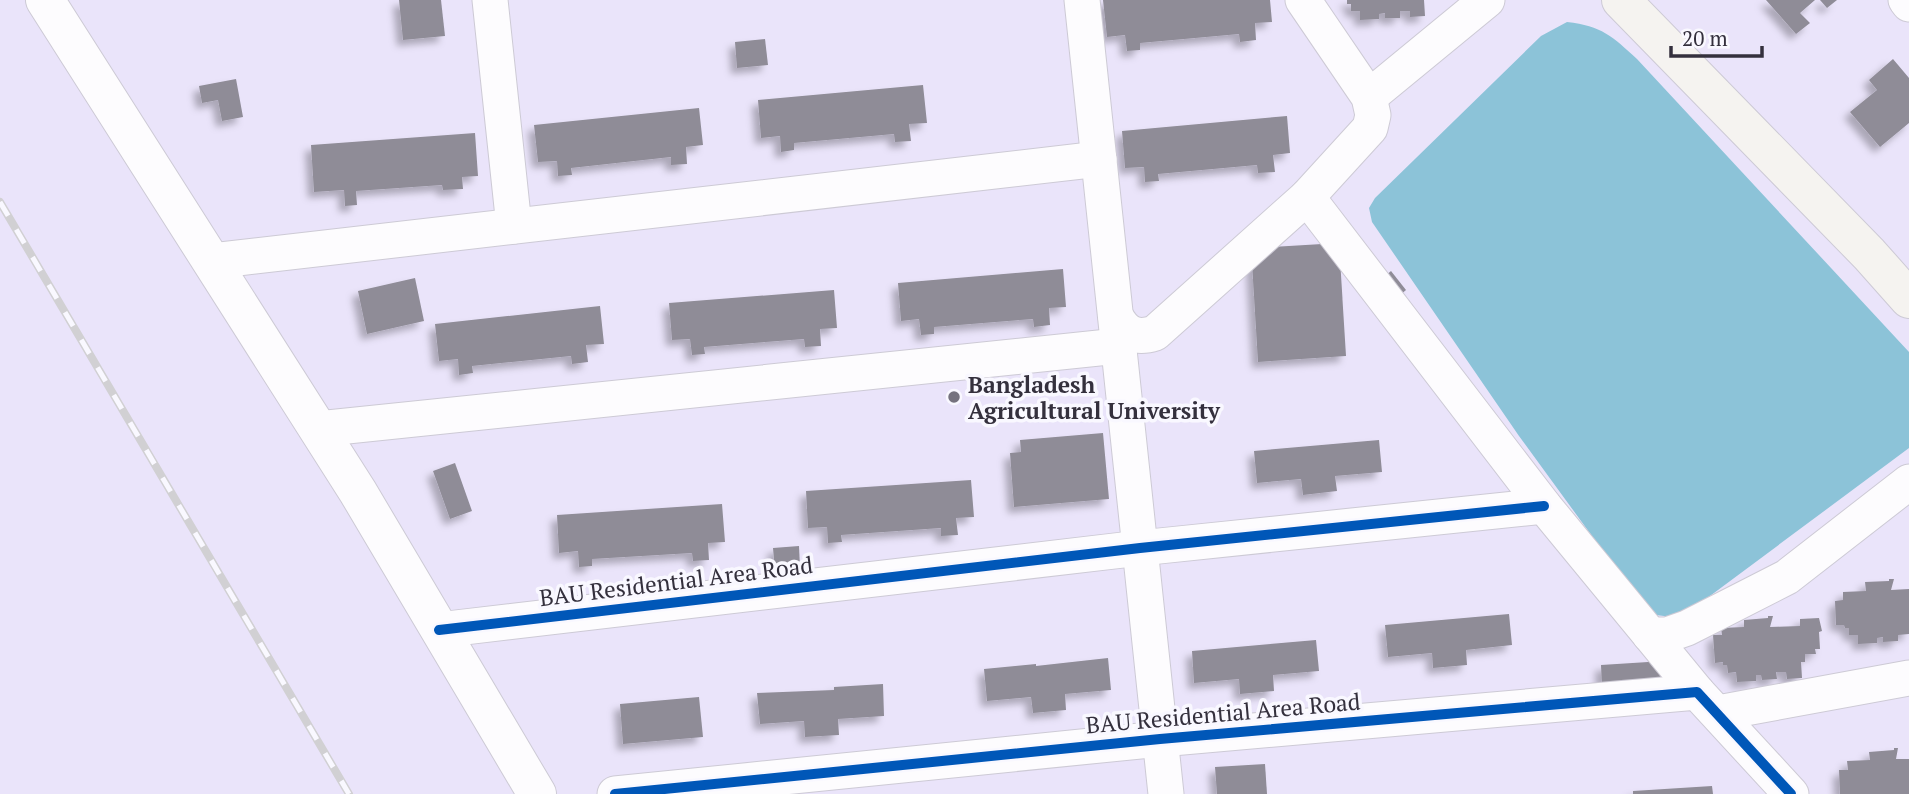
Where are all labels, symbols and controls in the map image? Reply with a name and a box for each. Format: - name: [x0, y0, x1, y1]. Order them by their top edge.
- scale bar: [1671, 14, 1762, 58]
- text: 20 m: [1682, 24, 1728, 52]
- place label: Bangladesh Agricultural University: [968, 369, 1221, 426]
- marker: Bangladesh Agricultural University: [946, 389, 962, 405]
- street label: BAU Residential Area Road: [537, 549, 815, 613]
- street label: BAU Residential Area Road: [1085, 686, 1362, 740]

